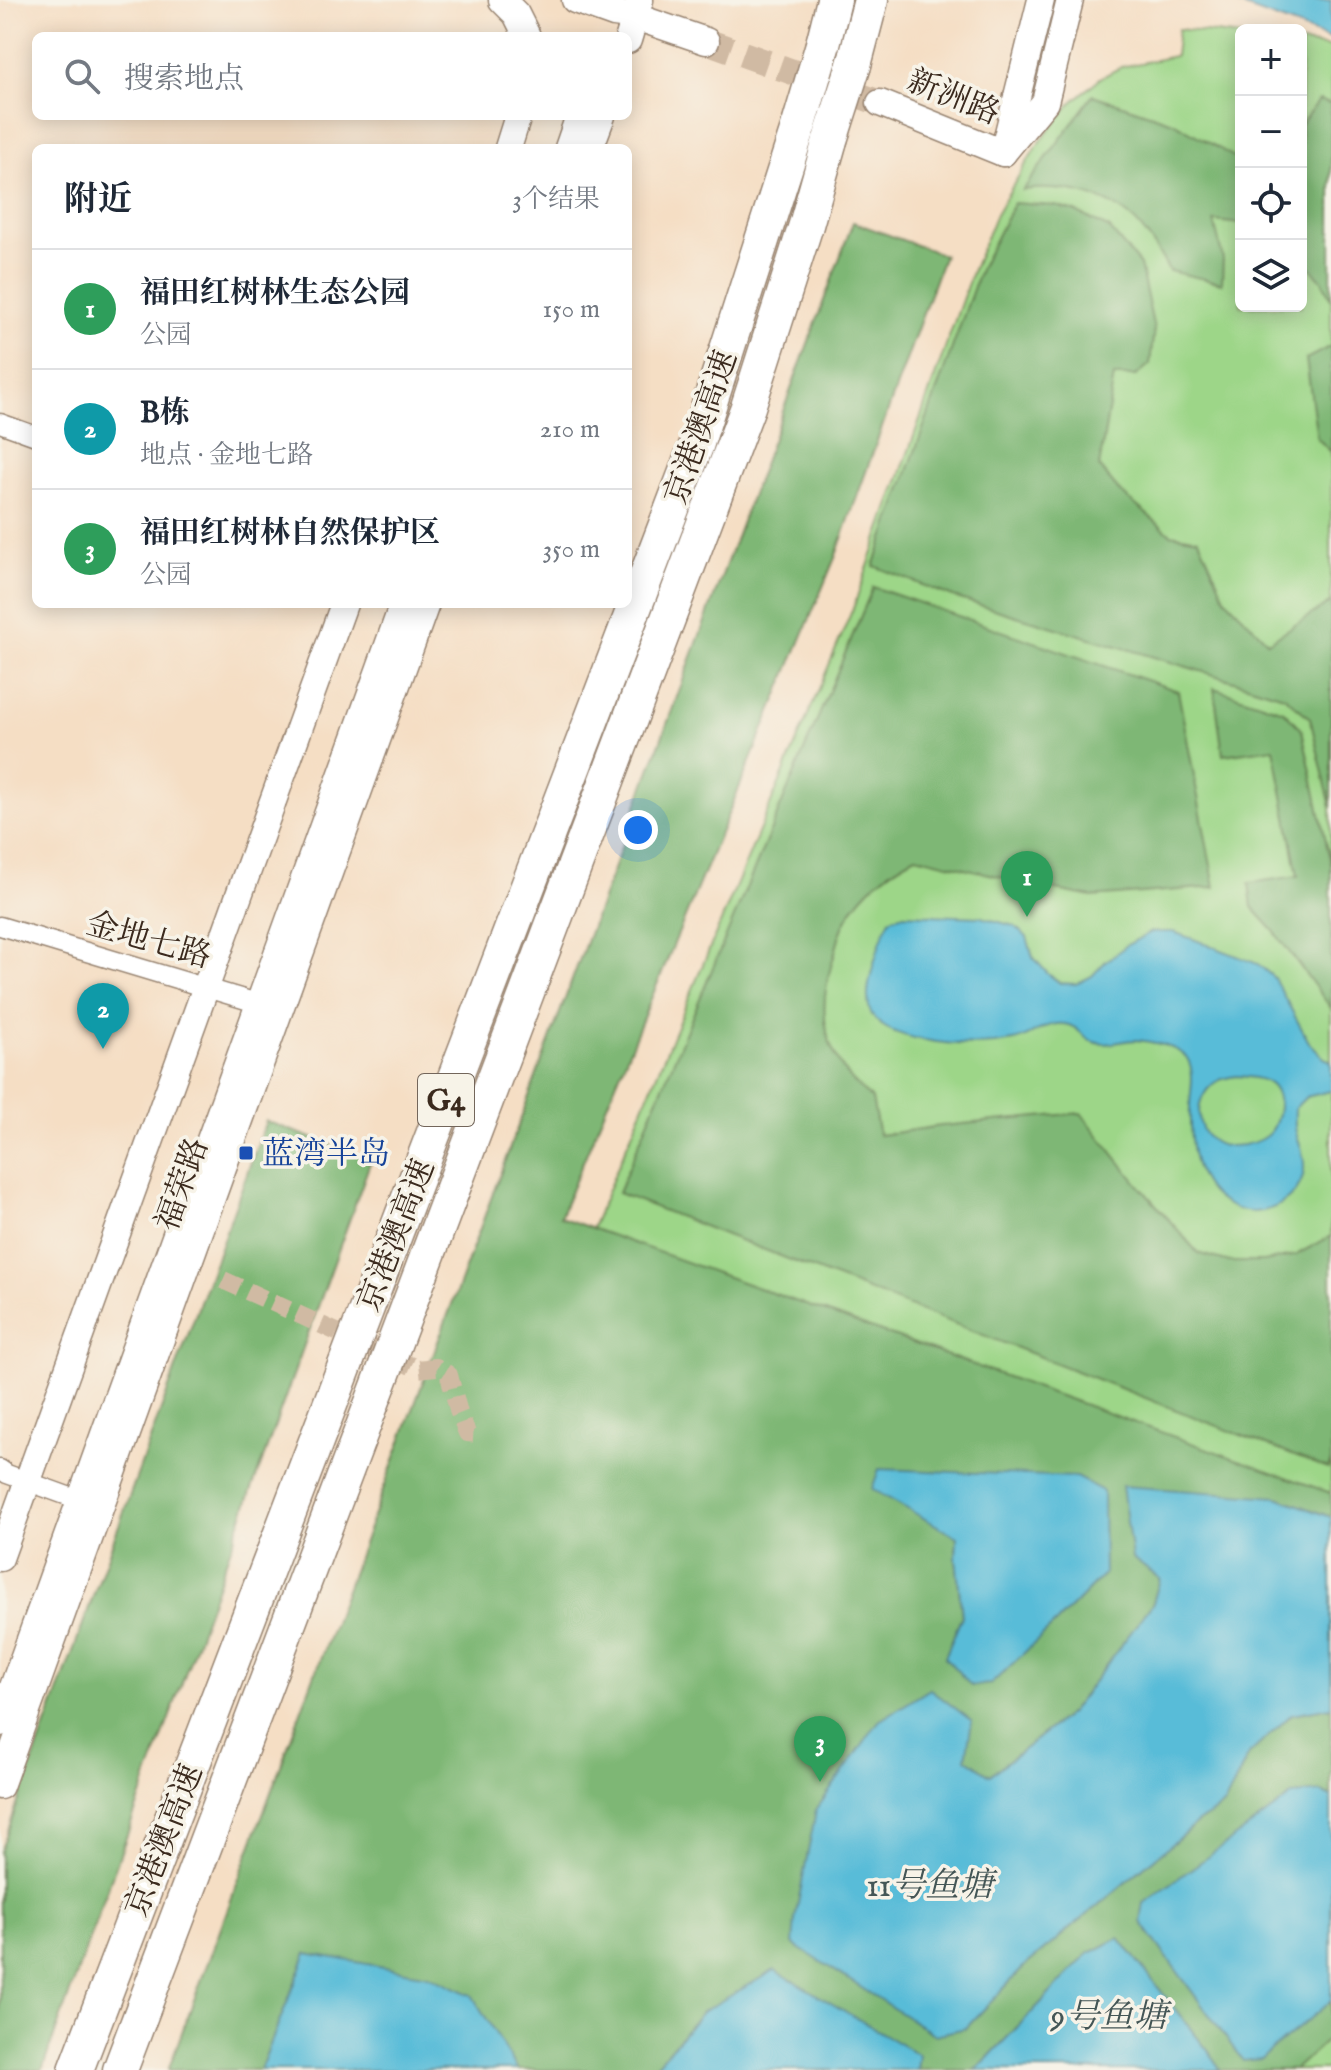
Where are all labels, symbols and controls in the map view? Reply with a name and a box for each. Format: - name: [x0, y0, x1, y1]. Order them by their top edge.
- map controls: [1235, 24, 1307, 312]
- button: +: [1235, 24, 1307, 96]
- search box: [32, 32, 632, 120]
- icon: search: [60, 54, 104, 98]
- text: 搜索地点: [124, 61, 244, 99]
- street label: 新洲路: [901, 61, 1005, 135]
- button: −: [1235, 96, 1307, 168]
- button: locate: [1235, 168, 1307, 240]
- text: 附近: [64, 179, 132, 222]
- text: 3个结果: [512, 183, 600, 216]
- button: layers: [1235, 240, 1307, 312]
- text: 福田红树林生态公园: [140, 275, 410, 313]
- text: 1: [85, 293, 95, 326]
- text: 150 m: [542, 293, 600, 326]
- text: 公园: [140, 319, 192, 352]
- street label: 京港澳高速: [657, 345, 748, 510]
- text: B栋: [140, 395, 190, 433]
- text: 2: [84, 413, 96, 446]
- text: 210 m: [540, 413, 600, 446]
- text: 地点 · 金地七路: [140, 439, 313, 472]
- text: 福田红树林自然保护区: [140, 515, 440, 553]
- text: 3: [85, 533, 95, 566]
- text: 350 m: [542, 533, 600, 566]
- text: 公园: [140, 559, 192, 592]
- your location: [618, 810, 658, 850]
- pin: 1: [1001, 851, 1053, 917]
- street label: 金地七路: [81, 904, 215, 979]
- pin: 2: [77, 983, 129, 1049]
- road number: G4: [418, 1074, 474, 1126]
- street label: 福荣路: [148, 1133, 219, 1237]
- place label: 蓝湾半岛: [262, 1135, 390, 1176]
- marker: 蓝湾半岛: [237, 1144, 255, 1162]
- street label: 京港澳高速: [350, 1154, 445, 1318]
- pin: 3: [794, 1716, 846, 1782]
- street label: 京港澳高速: [118, 1759, 213, 1923]
- water label: 11号鱼塘: [867, 1865, 998, 1908]
- water label: 9号鱼塘: [1050, 1996, 1172, 2039]

